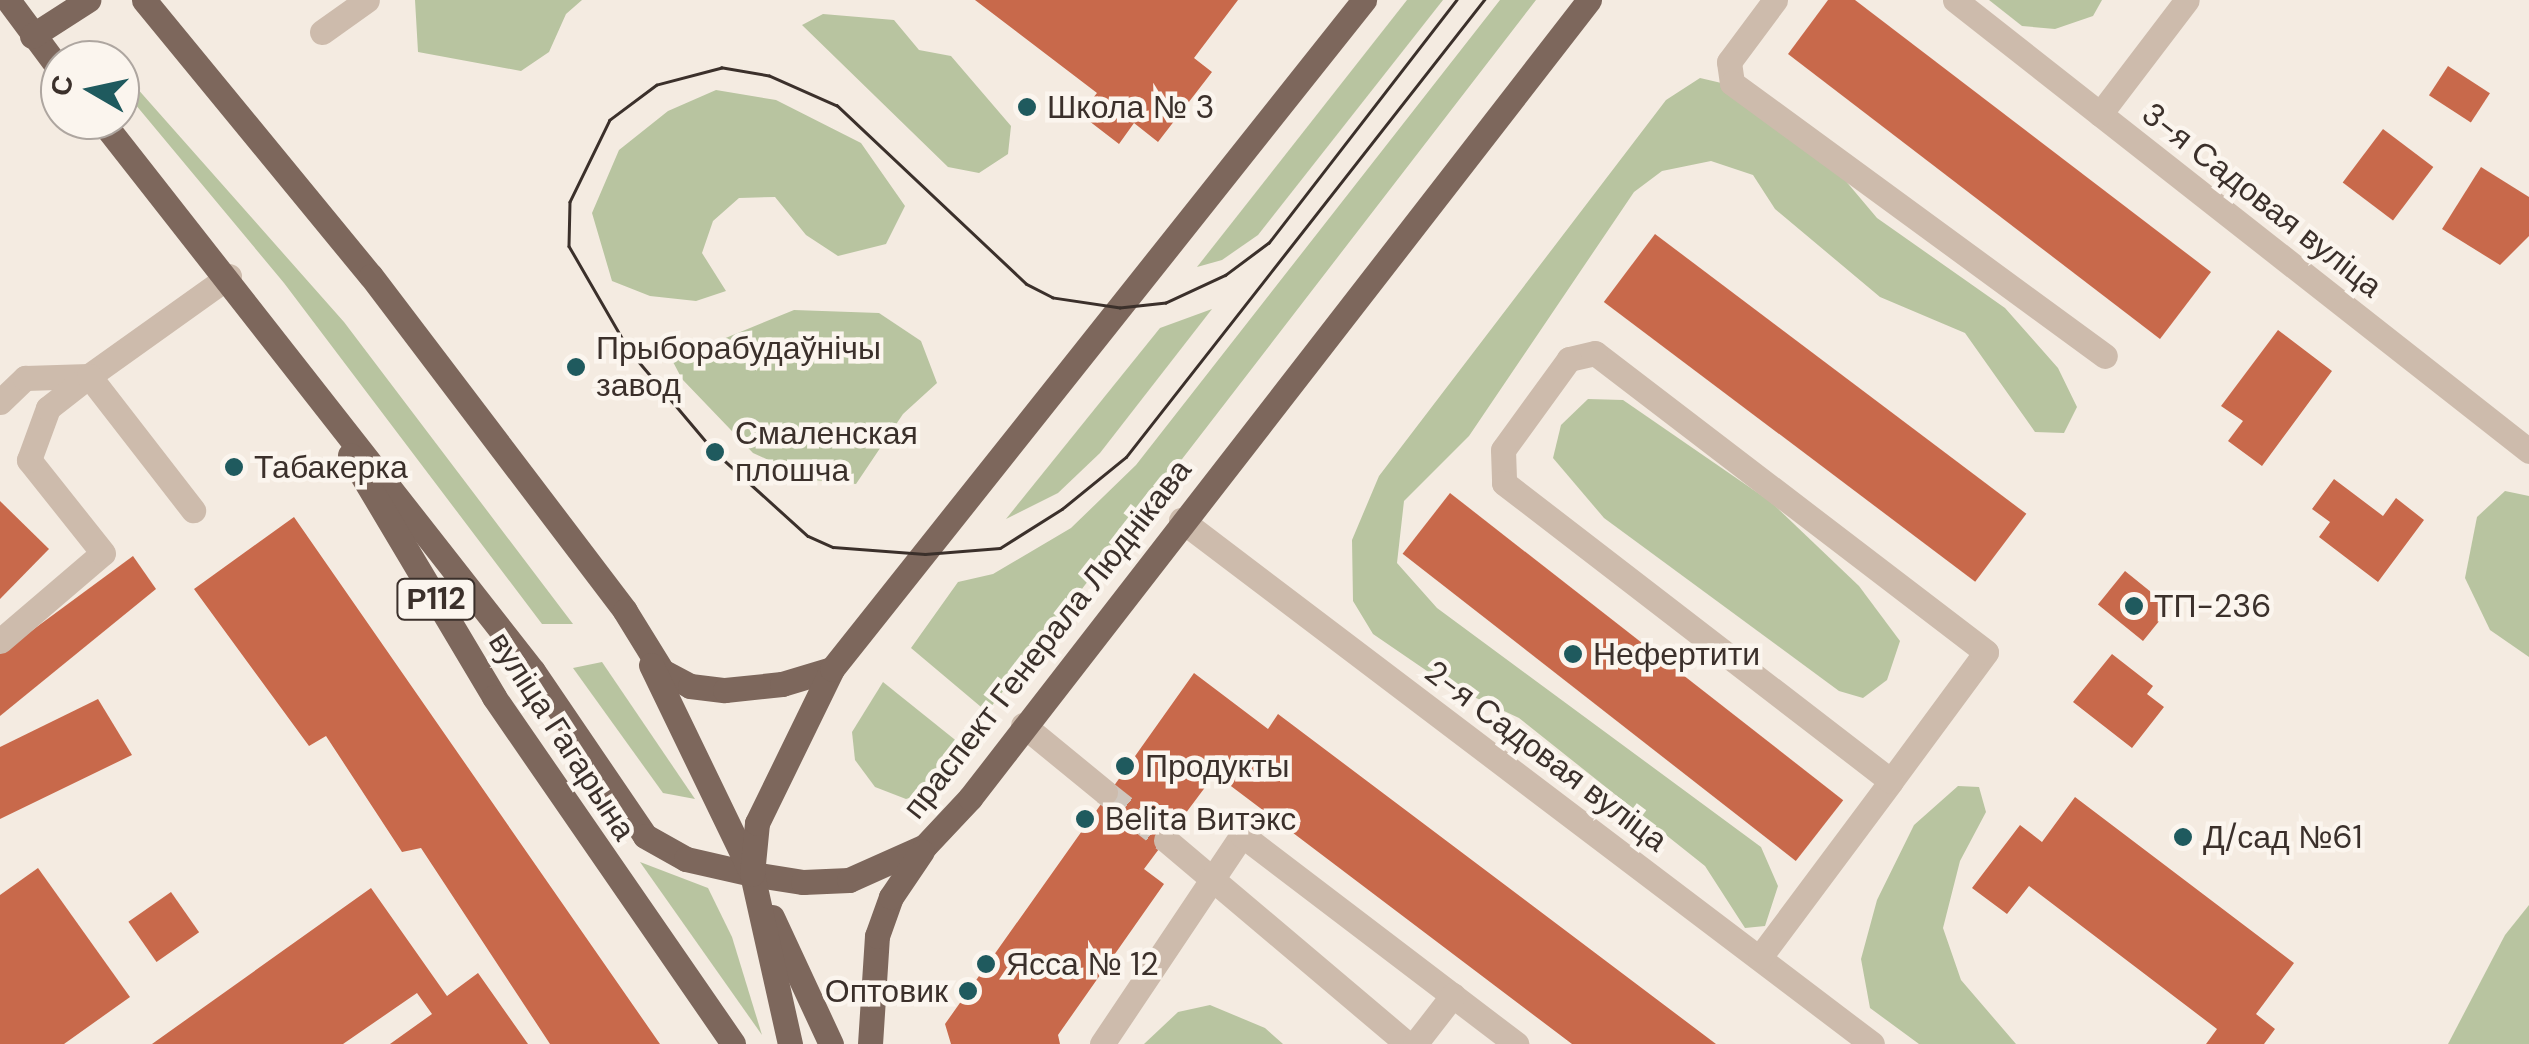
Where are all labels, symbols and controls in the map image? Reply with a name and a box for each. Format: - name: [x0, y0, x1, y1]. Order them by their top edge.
- north arrow: [40, 40, 140, 140]
- text: С: [42, 73, 82, 98]
- place label: Школа № 3: [1047, 88, 1215, 126]
- street label: 3-я Садовая вуліца: [2135, 94, 2389, 306]
- marker: Школа № 3: [1016, 96, 1038, 118]
- place label: Прыборабудаўнічы завод: [596, 330, 881, 405]
- marker: Прыборабудаўнічы завод: [565, 356, 587, 378]
- place label: Смаленская плошча: [735, 415, 918, 490]
- marker: Смаленская плошча: [704, 441, 726, 463]
- place label: Табакерка: [254, 448, 408, 486]
- street label: праспект Генерала Люднікава: [895, 452, 1199, 826]
- marker: Табакерка: [223, 456, 245, 478]
- road number: Р112: [396, 574, 476, 624]
- place label: ТП-236: [2154, 587, 2271, 625]
- marker: ТП-236: [2123, 595, 2145, 617]
- street label: вуліца Гагарына: [480, 625, 644, 847]
- place label: Нефертити: [1593, 635, 1760, 673]
- marker: Нефертити: [1562, 643, 1584, 665]
- street label: 2-я Садовая вуліца: [1417, 652, 1675, 860]
- place label: Продукты: [1145, 747, 1290, 785]
- marker: Продукты: [1114, 755, 1136, 777]
- place label: Belita Витэкс: [1105, 800, 1296, 838]
- marker: Belita Витэкс: [1074, 808, 1096, 830]
- place label: Д/сад №61: [2203, 818, 2363, 856]
- marker: Д/сад №61: [2172, 826, 2194, 848]
- place label: Ясса № 12: [1006, 945, 1159, 983]
- marker: Ясса № 12: [975, 953, 997, 975]
- place label: Оптовик: [825, 972, 948, 1010]
- marker: Оптовик: [957, 980, 979, 1002]

